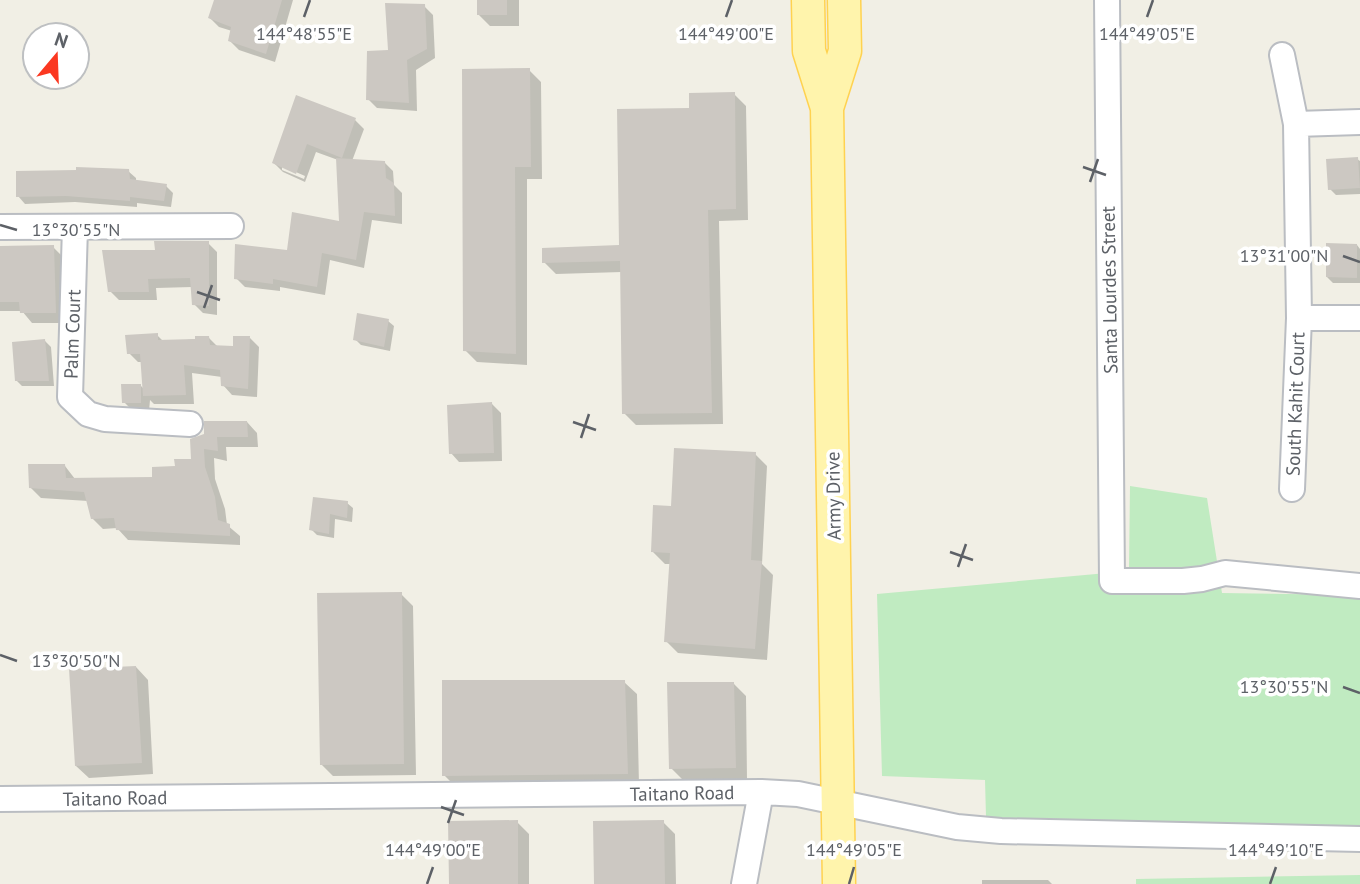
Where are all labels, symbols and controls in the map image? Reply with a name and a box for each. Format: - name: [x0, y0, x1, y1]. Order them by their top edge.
- north arrow: [21, 21, 91, 91]
- text: 144°48'55"E: [256, 22, 352, 45]
- text: 144°49'00"E: [678, 22, 774, 45]
- text: 144°49'05"E: [1099, 22, 1195, 45]
- text: N: [52, 27, 71, 53]
- street label: Santa Lourdes Street: [1096, 205, 1122, 374]
- text: 13°30'55"N: [32, 218, 120, 241]
- text: 13°31'00"N: [1240, 244, 1328, 267]
- street label: Palm Court: [58, 288, 86, 379]
- street label: South Kahit Court: [1280, 331, 1310, 476]
- street label: Army Drive: [820, 451, 846, 541]
- text: 13°30'50"N: [32, 649, 120, 672]
- text: 13°30'55"N: [1240, 675, 1328, 698]
- street label: Taitano Road: [629, 780, 735, 806]
- street label: Taitano Road: [62, 785, 168, 811]
- text: 144°49'00"E: [385, 838, 481, 861]
- text: 144°49'05"E: [806, 838, 902, 861]
- text: 144°49'10"E: [1228, 838, 1324, 861]

